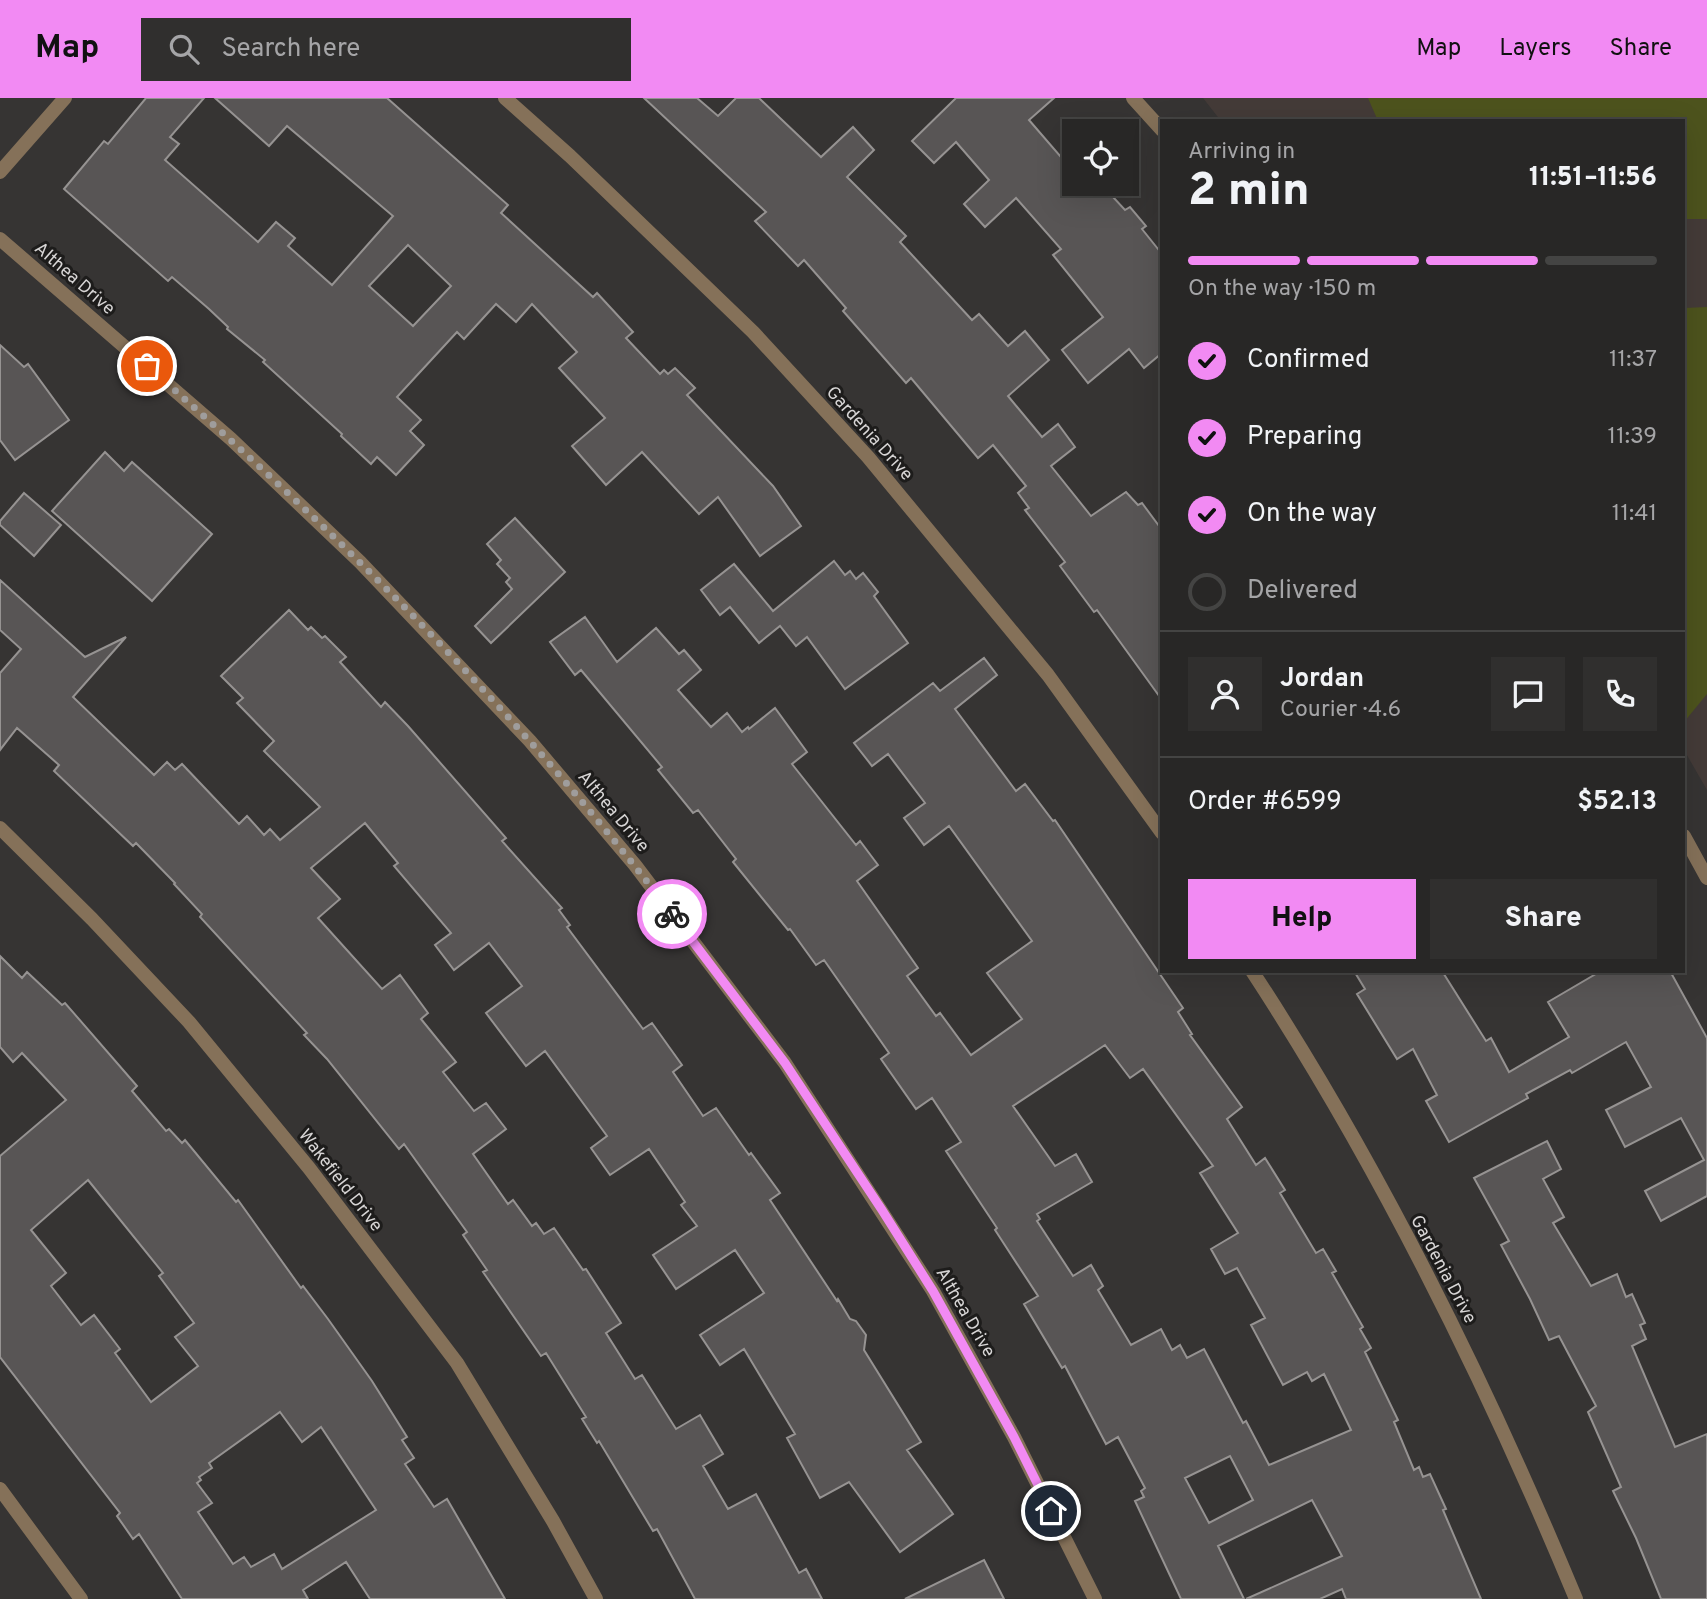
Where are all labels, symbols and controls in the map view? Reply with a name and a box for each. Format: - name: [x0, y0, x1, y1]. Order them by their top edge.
- search box: [141, 18, 631, 81]
- text: Map: [35, 28, 99, 70]
- icon: search: [165, 30, 203, 68]
- text: Search here: [221, 33, 360, 66]
- text: Map: [1416, 34, 1461, 64]
- text: Layers: [1499, 34, 1571, 64]
- text: Share: [1609, 34, 1672, 64]
- map controls: [1062, 119, 1139, 196]
- button: locate: [1062, 119, 1139, 196]
- text: Arriving in: [1188, 138, 1295, 167]
- text: 11:51–11:56: [1529, 162, 1657, 195]
- text: 2 min: [1188, 163, 1310, 222]
- street label: Althea Drive: [29, 238, 119, 321]
- text: On the way · 150 m: [1188, 275, 1376, 304]
- pin: [117, 336, 177, 396]
- icon: check: [1188, 342, 1226, 380]
- text: Confirmed: [1247, 344, 1370, 377]
- text: 11:37: [1609, 346, 1657, 375]
- icon: bag: [128, 347, 166, 385]
- street label: Gardenia Drive: [820, 382, 917, 486]
- icon: check: [1188, 419, 1226, 457]
- text: Preparing: [1247, 421, 1362, 454]
- text: 11:39: [1608, 423, 1657, 452]
- icon: check: [1188, 496, 1226, 534]
- text: On the way: [1247, 498, 1377, 531]
- text: 11:41: [1612, 500, 1657, 529]
- text: Delivered: [1247, 575, 1358, 608]
- button: person: [1188, 657, 1262, 731]
- button: chat: [1491, 657, 1565, 731]
- button: phone: [1583, 657, 1657, 731]
- text: Jordan: [1280, 663, 1364, 696]
- text: Courier · 4.6: [1280, 696, 1401, 725]
- street label: Althea Drive: [572, 766, 654, 858]
- text: Order #6599: [1188, 786, 1342, 819]
- text: $52.13: [1577, 786, 1657, 819]
- courier: [637, 879, 707, 949]
- button: Help: [1188, 879, 1416, 959]
- button: Share: [1430, 879, 1657, 959]
- icon: bike: [653, 895, 691, 933]
- street label: Wakefield Drive: [292, 1125, 387, 1237]
- street label: Gardenia Drive: [1404, 1211, 1481, 1328]
- street label: Althea Drive: [930, 1264, 1000, 1362]
- pin: [1021, 1481, 1081, 1541]
- icon: home: [1032, 1492, 1070, 1530]

